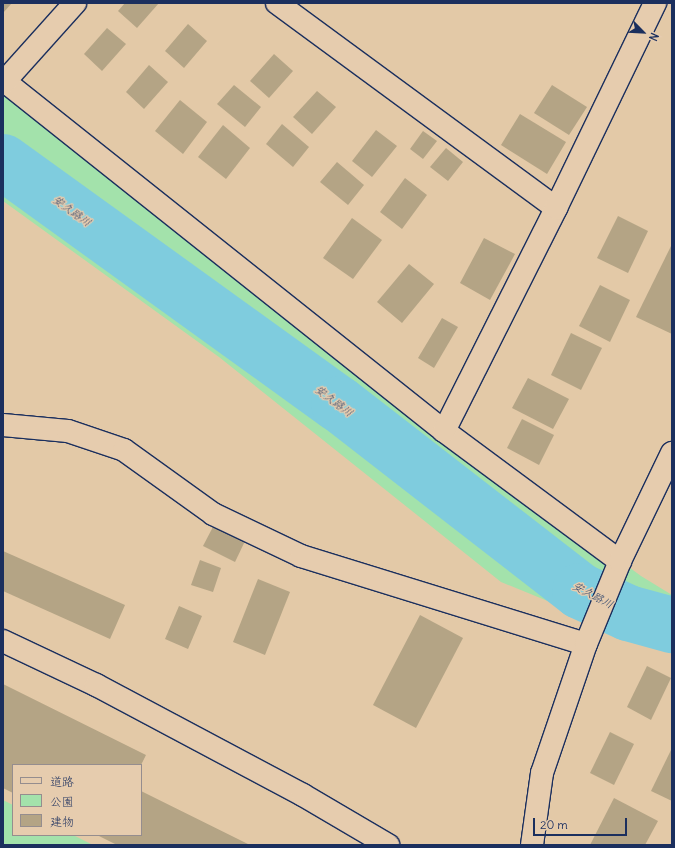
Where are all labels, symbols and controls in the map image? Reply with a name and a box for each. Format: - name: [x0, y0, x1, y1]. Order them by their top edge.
- north arrow: [623, 12, 663, 52]
- text: N: [646, 31, 662, 43]
- water label: 安久路川: [50, 193, 94, 229]
- water label: 安久路川: [312, 382, 356, 420]
- water label: 安久路川: [570, 579, 616, 611]
- legend: [12, 764, 142, 836]
- text: 道路: [50, 774, 74, 789]
- text: 公園: [50, 794, 74, 809]
- scale bar: [535, 810, 629, 836]
- text: 建物: [50, 814, 74, 829]
- text: 20 m: [540, 817, 568, 832]

